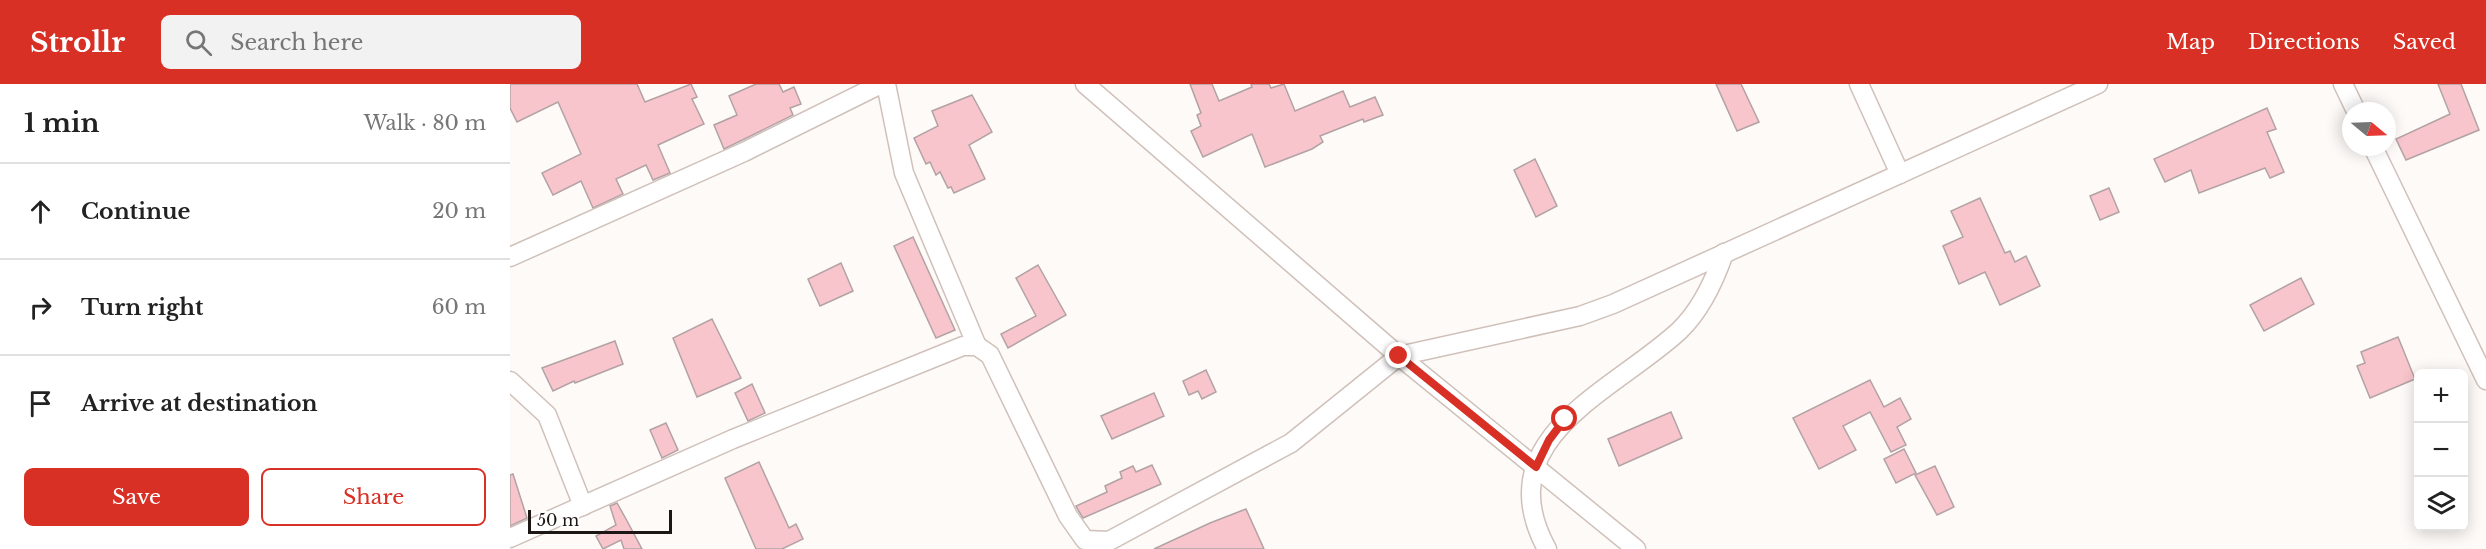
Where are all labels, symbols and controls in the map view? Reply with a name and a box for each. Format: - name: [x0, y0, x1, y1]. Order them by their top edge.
- search box: [161, 15, 581, 69]
- text: Strollr: [30, 25, 125, 60]
- icon: search: [182, 26, 215, 59]
- text: Search here: [230, 29, 363, 56]
- text: Map: [2166, 29, 2215, 55]
- text: Directions: [2248, 29, 2360, 55]
- text: Saved: [2393, 29, 2456, 55]
- north arrow: [2342, 102, 2396, 156]
- text: 1 min: [24, 107, 99, 139]
- text: Walk · 80 m: [364, 111, 486, 135]
- icon: ahead: [24, 195, 57, 228]
- text: Continue: [81, 198, 190, 225]
- text: 20 m: [432, 199, 486, 223]
- icon: right: [24, 291, 57, 324]
- text: Turn right: [81, 294, 203, 321]
- text: 60 m: [432, 295, 486, 319]
- route end: [1385, 342, 1411, 368]
- map controls: [2414, 369, 2468, 531]
- button: +: [2414, 369, 2468, 423]
- icon: arrive: [24, 387, 57, 420]
- text: Arrive at destination: [81, 390, 318, 417]
- route start: [1551, 405, 1577, 431]
- button: −: [2414, 423, 2468, 477]
- button: Save: [24, 468, 249, 526]
- button: Share: [261, 468, 486, 526]
- button: layers: [2414, 477, 2468, 531]
- scale bar: [528, 507, 672, 534]
- text: 50 m: [537, 510, 579, 530]

